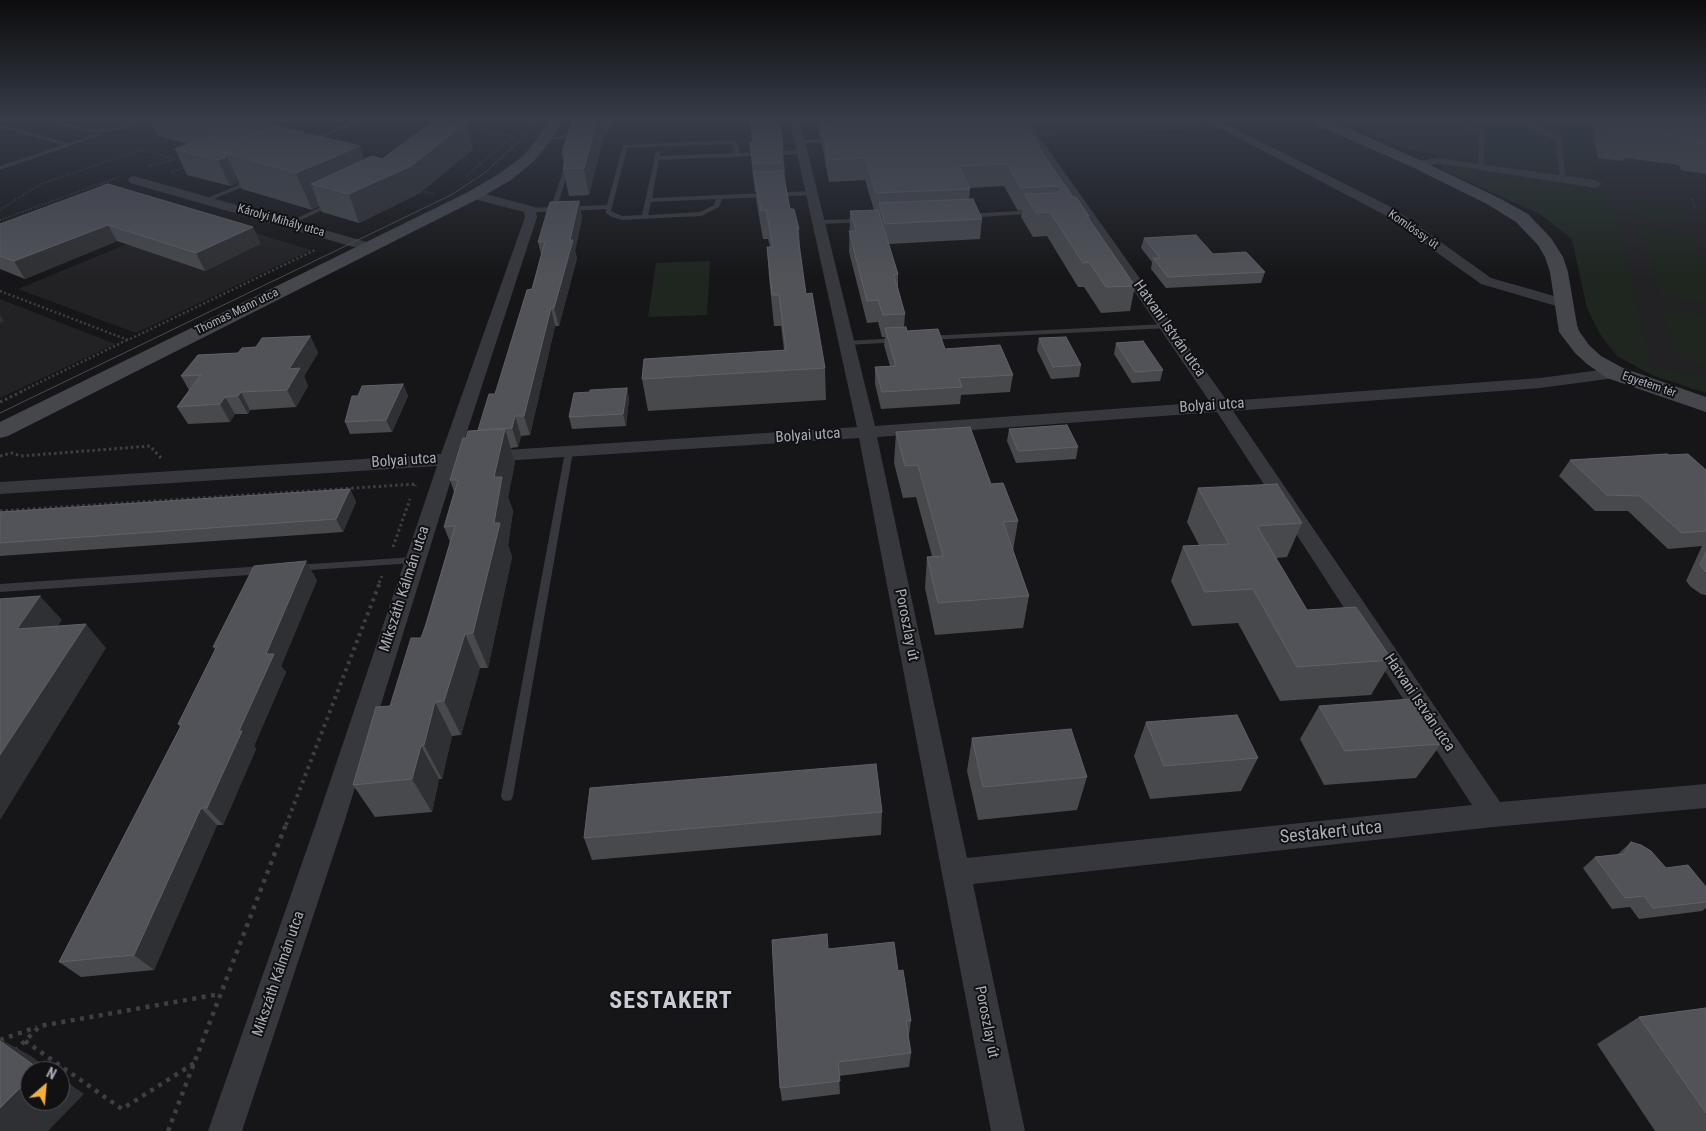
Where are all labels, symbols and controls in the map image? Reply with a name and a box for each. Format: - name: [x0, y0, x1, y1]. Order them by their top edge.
- street label: Károlyi Mihály utca: [236, 202, 326, 240]
- street label: Komlóssy út: [1385, 207, 1441, 253]
- street label: Hatvani István utca: [1129, 277, 1209, 381]
- street label: Thomas Mann utca: [193, 286, 281, 338]
- street label: Egyetem tér: [1620, 369, 1678, 401]
- street label: Bolyai utca: [1179, 395, 1245, 417]
- street label: Bolyai utca: [775, 425, 841, 447]
- street label: Bolyai utca: [371, 450, 437, 472]
- street label: Mikszáth Kálmán utca: [376, 524, 434, 654]
- street label: Poroszlay út: [890, 587, 922, 663]
- street label: Hatvani István utca: [1380, 651, 1458, 755]
- street label: Sestakert utca: [1279, 817, 1383, 849]
- street label: Mikszáth Kálmán utca: [249, 909, 309, 1039]
- street label: Poroszlay út: [970, 984, 1002, 1060]
- district label: SESTAKERT: [608, 988, 734, 1016]
- north arrow: [20, 1061, 70, 1111]
- text: N: [44, 1064, 59, 1083]

